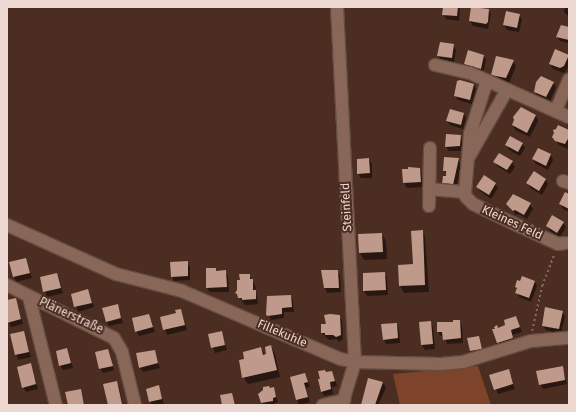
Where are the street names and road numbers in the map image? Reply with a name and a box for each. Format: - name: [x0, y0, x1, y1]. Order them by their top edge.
- street label: Steinfeld: [339, 182, 355, 232]
- street label: Kleines Feld: [479, 203, 545, 243]
- street label: Plänerstraße: [37, 295, 105, 337]
- street label: Fillekuhle: [255, 317, 309, 351]

